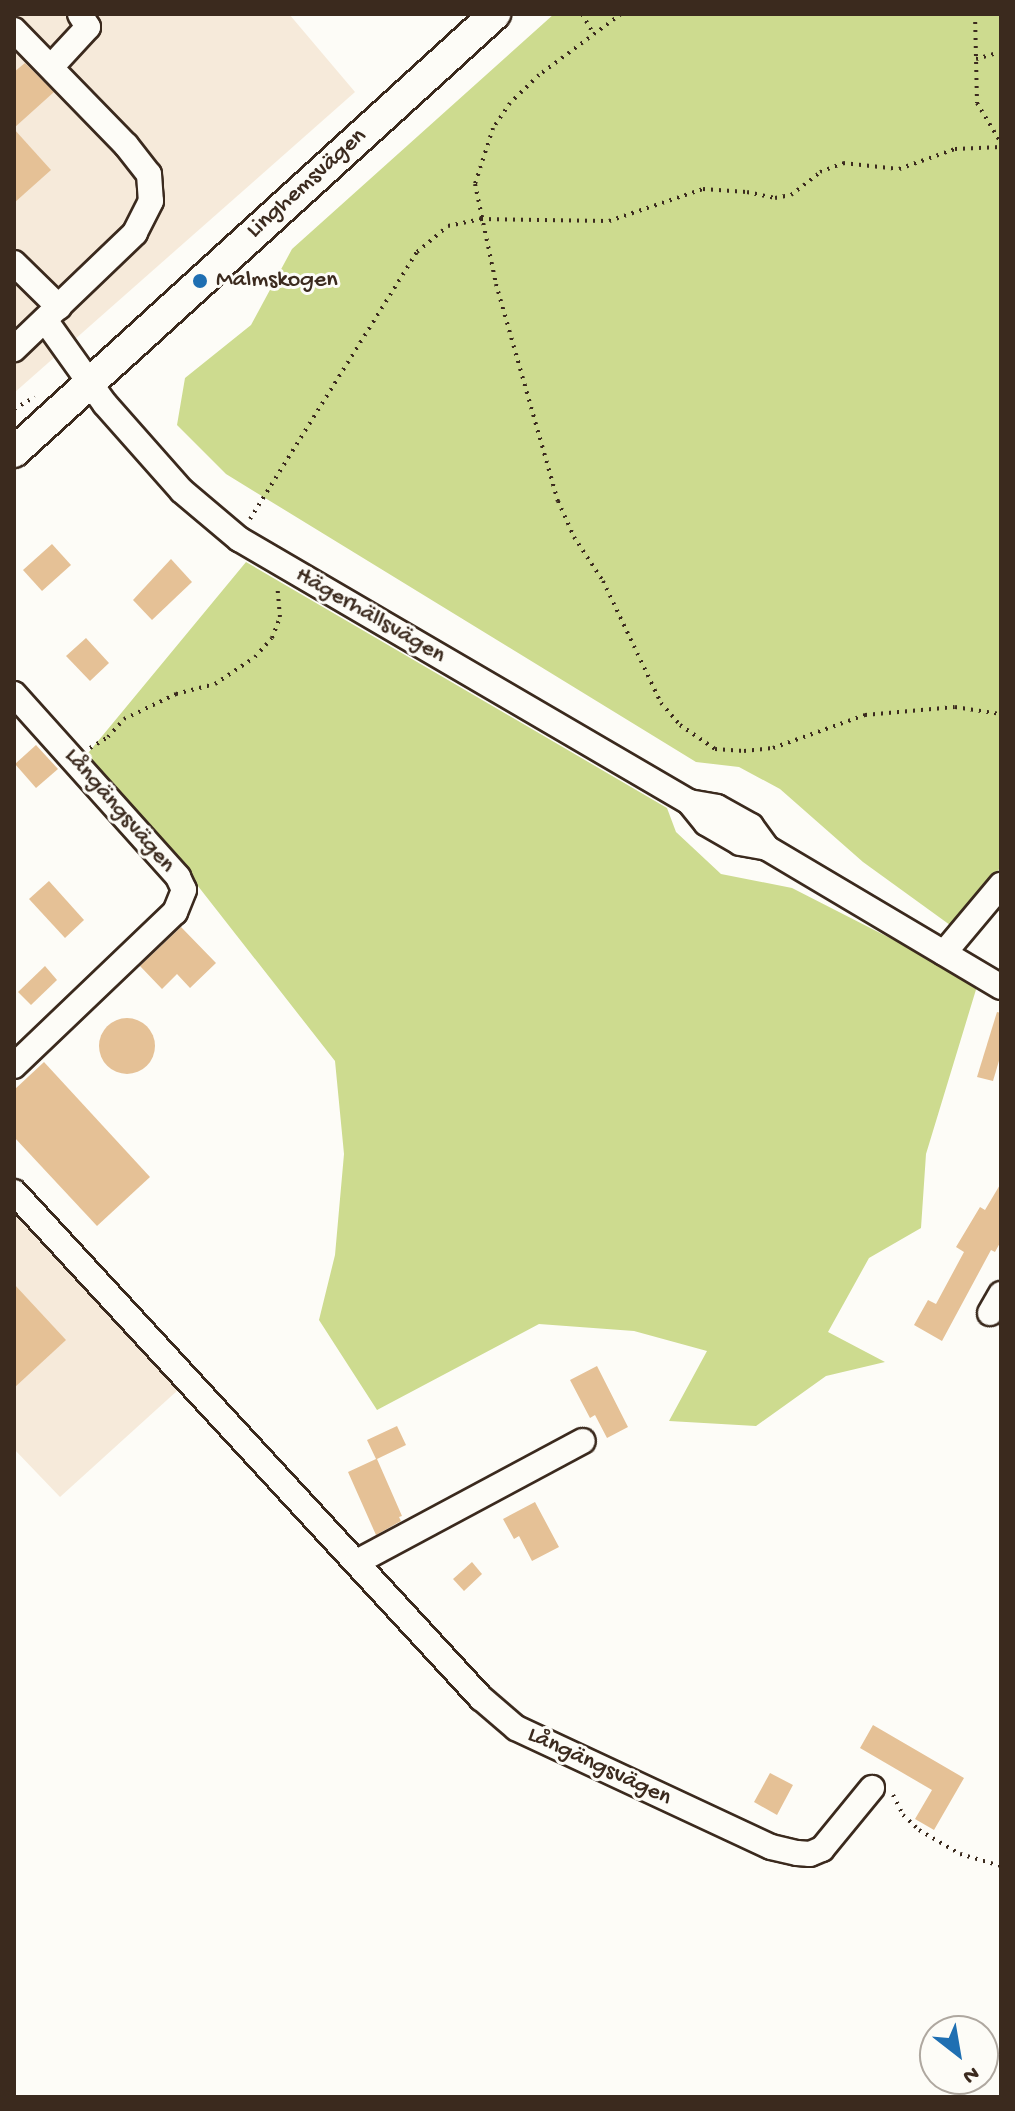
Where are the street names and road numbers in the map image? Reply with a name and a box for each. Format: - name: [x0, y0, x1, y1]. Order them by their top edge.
- street label: Linghemsvägen: [241, 123, 373, 245]
- street label: Hägerhällsvägen: [290, 561, 450, 671]
- street label: Långängsvägen: [57, 743, 181, 879]
- street label: Långängsvägen: [522, 1721, 676, 1813]

